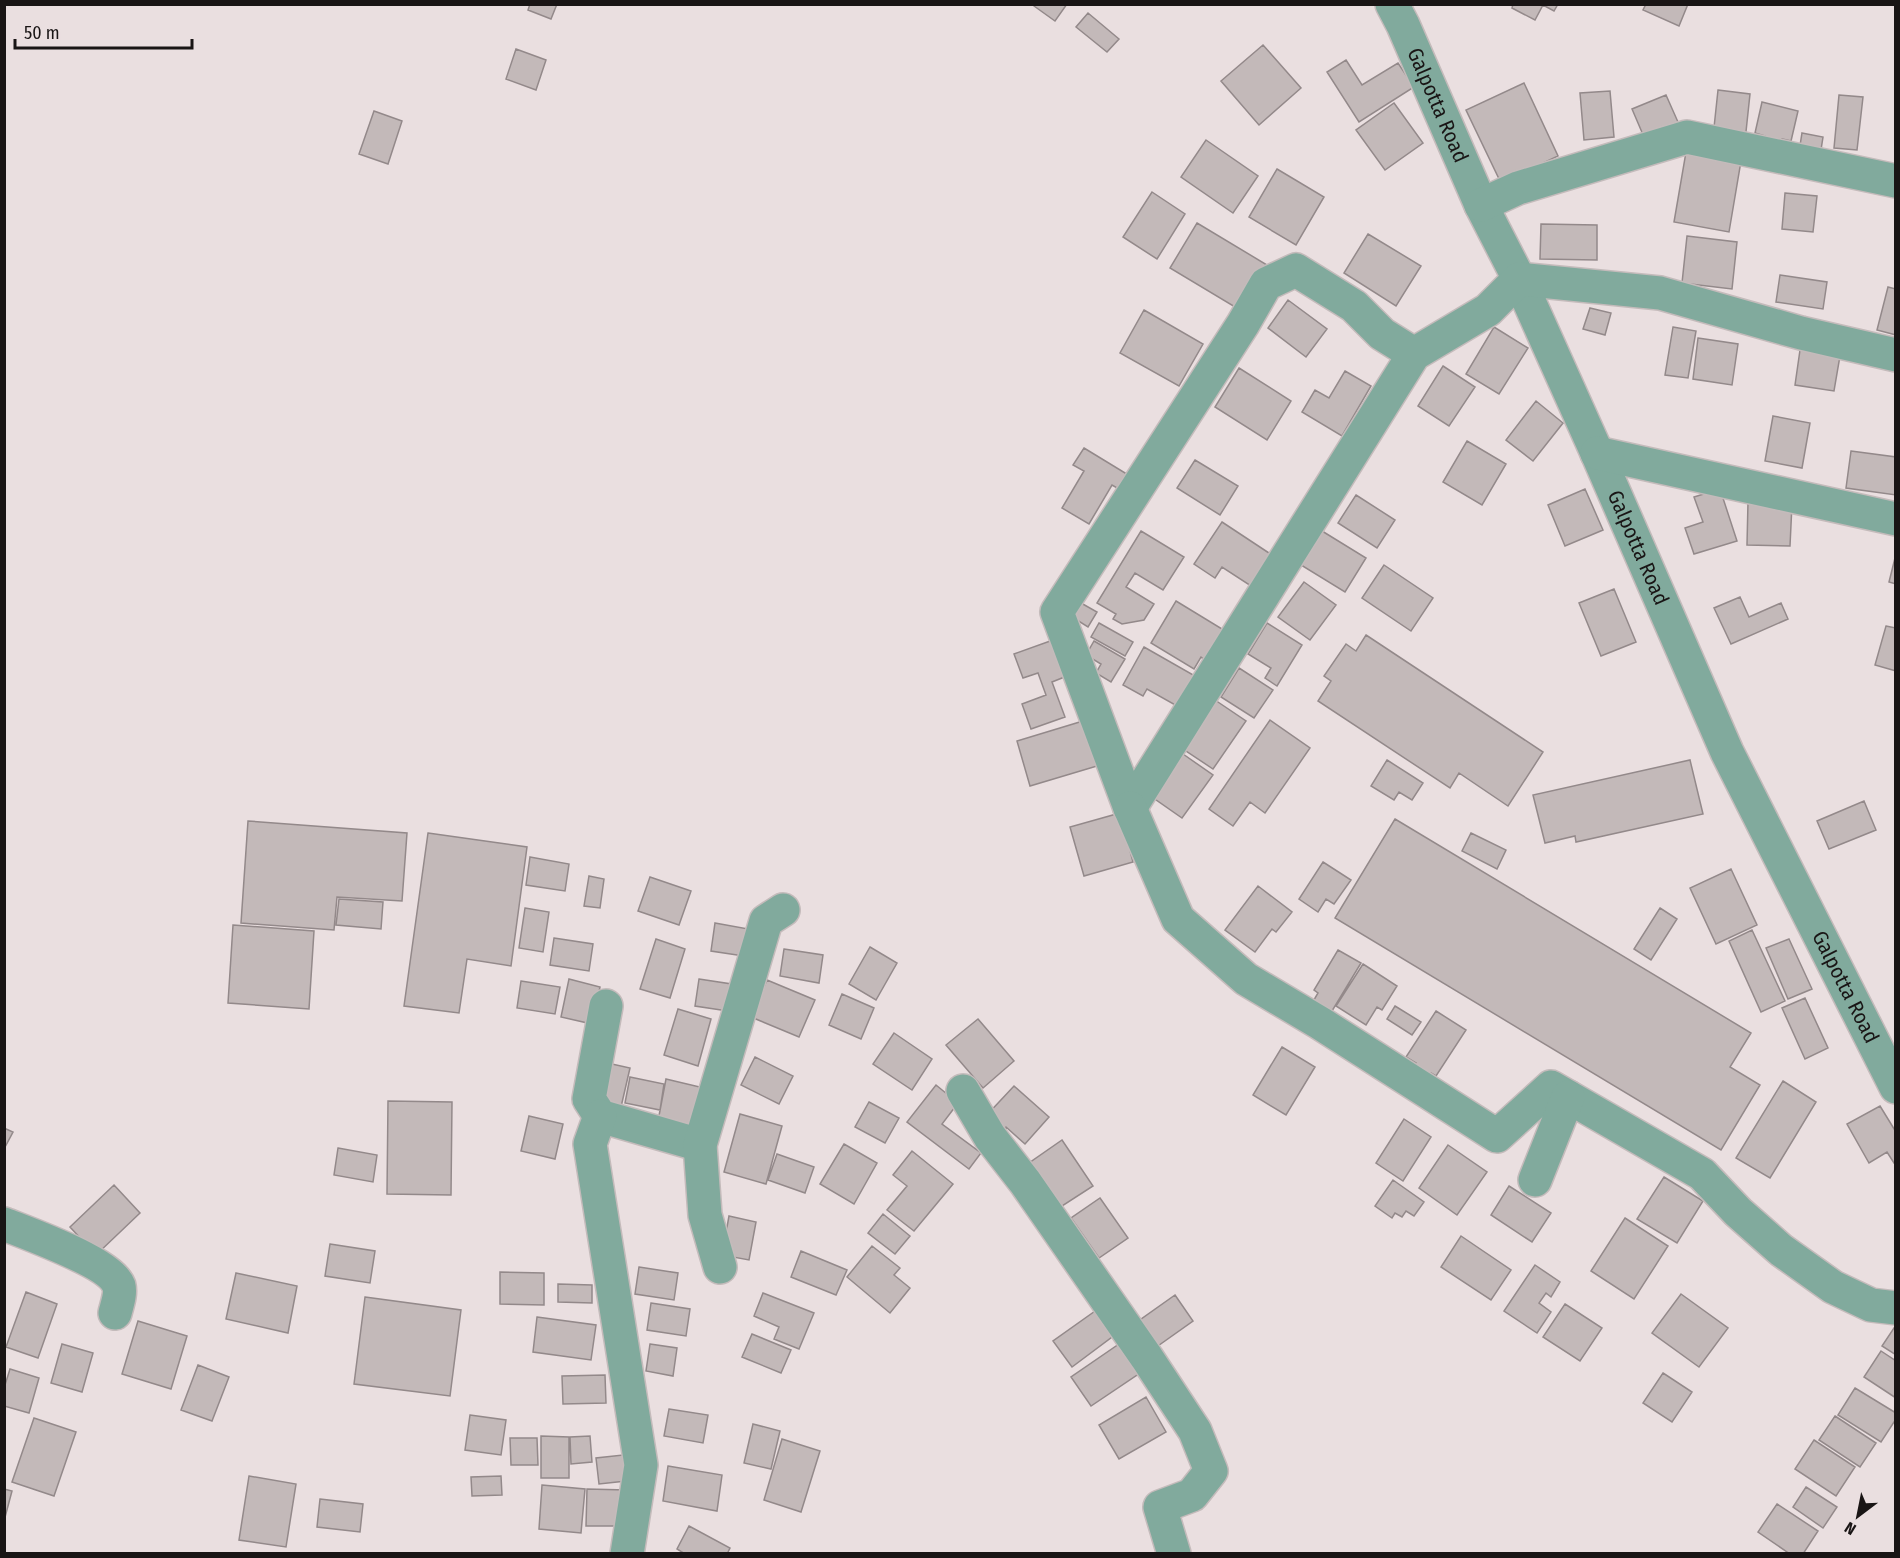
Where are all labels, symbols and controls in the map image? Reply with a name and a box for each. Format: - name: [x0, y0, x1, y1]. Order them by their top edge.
- scale bar: [15, 12, 192, 50]
- text: 50 m: [24, 22, 60, 44]
- street label: Galpotta Road: [1401, 44, 1474, 166]
- street label: Galpotta Road: [1602, 486, 1674, 609]
- street label: Galpotta Road: [1806, 927, 1885, 1047]
- north arrow: [1828, 1486, 1888, 1546]
- text: N: [1841, 1518, 1859, 1539]

